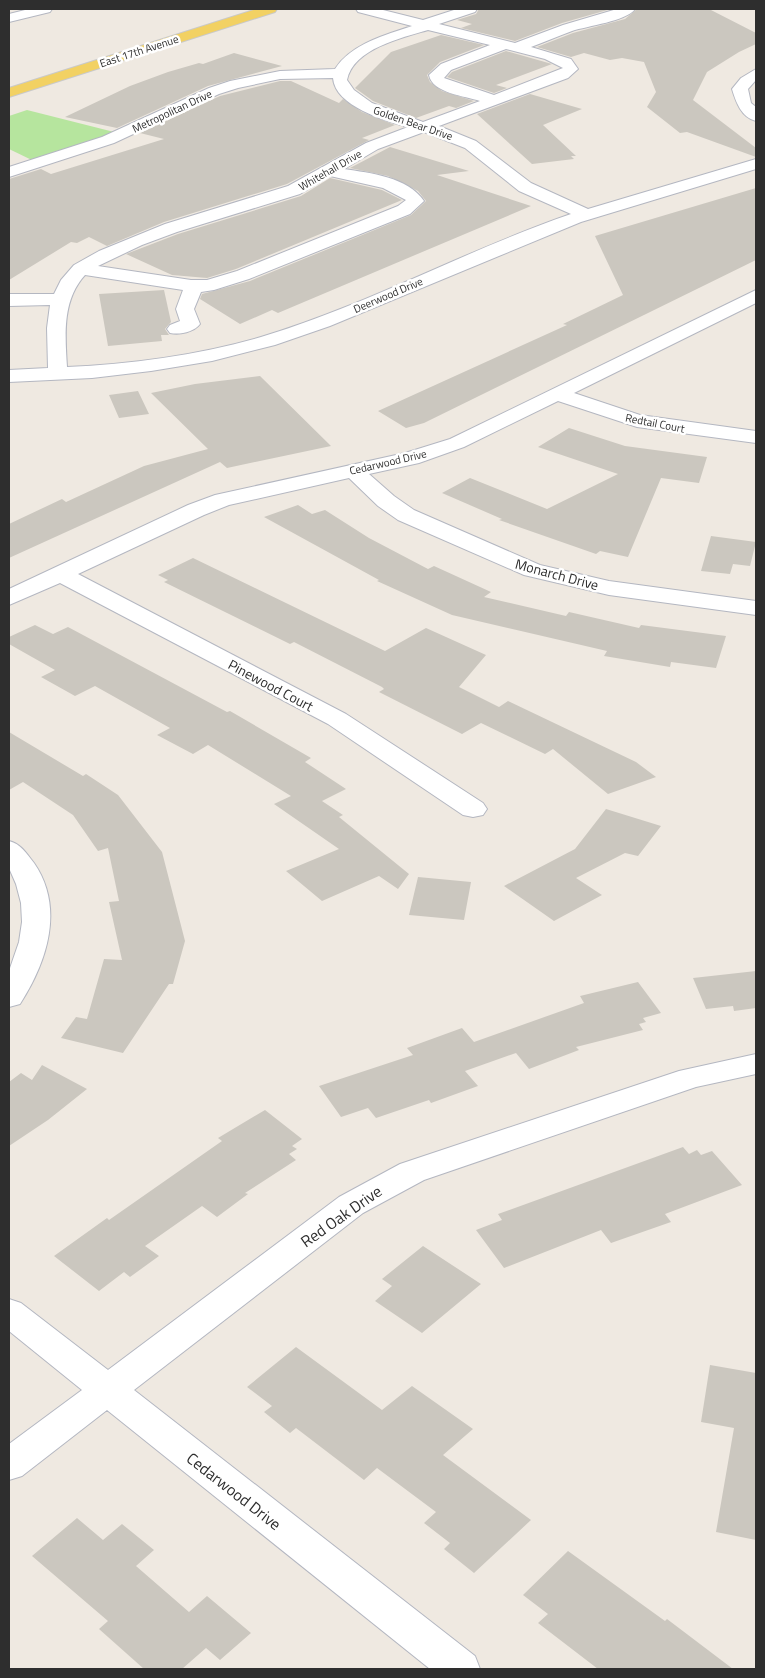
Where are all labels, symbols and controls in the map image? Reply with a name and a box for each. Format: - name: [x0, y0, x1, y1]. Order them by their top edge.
- street label: East 17th Avenue: [98, 31, 181, 71]
- street label: Metropolitan Drive: [129, 85, 215, 137]
- street label: Golden Bear Drive: [371, 102, 455, 144]
- street label: Whitehall Drive: [295, 145, 365, 195]
- street label: Deerwood Drive: [351, 273, 426, 317]
- street label: Redtail Court: [624, 409, 686, 437]
- street label: Cedarwood Drive: [348, 445, 429, 479]
- street label: Monarch Drive: [513, 553, 601, 595]
- street label: Pinewood Court: [225, 654, 317, 716]
- street label: Red Oak Drive: [295, 1179, 387, 1253]
- street label: Cedarwood Drive: [181, 1446, 287, 1536]

